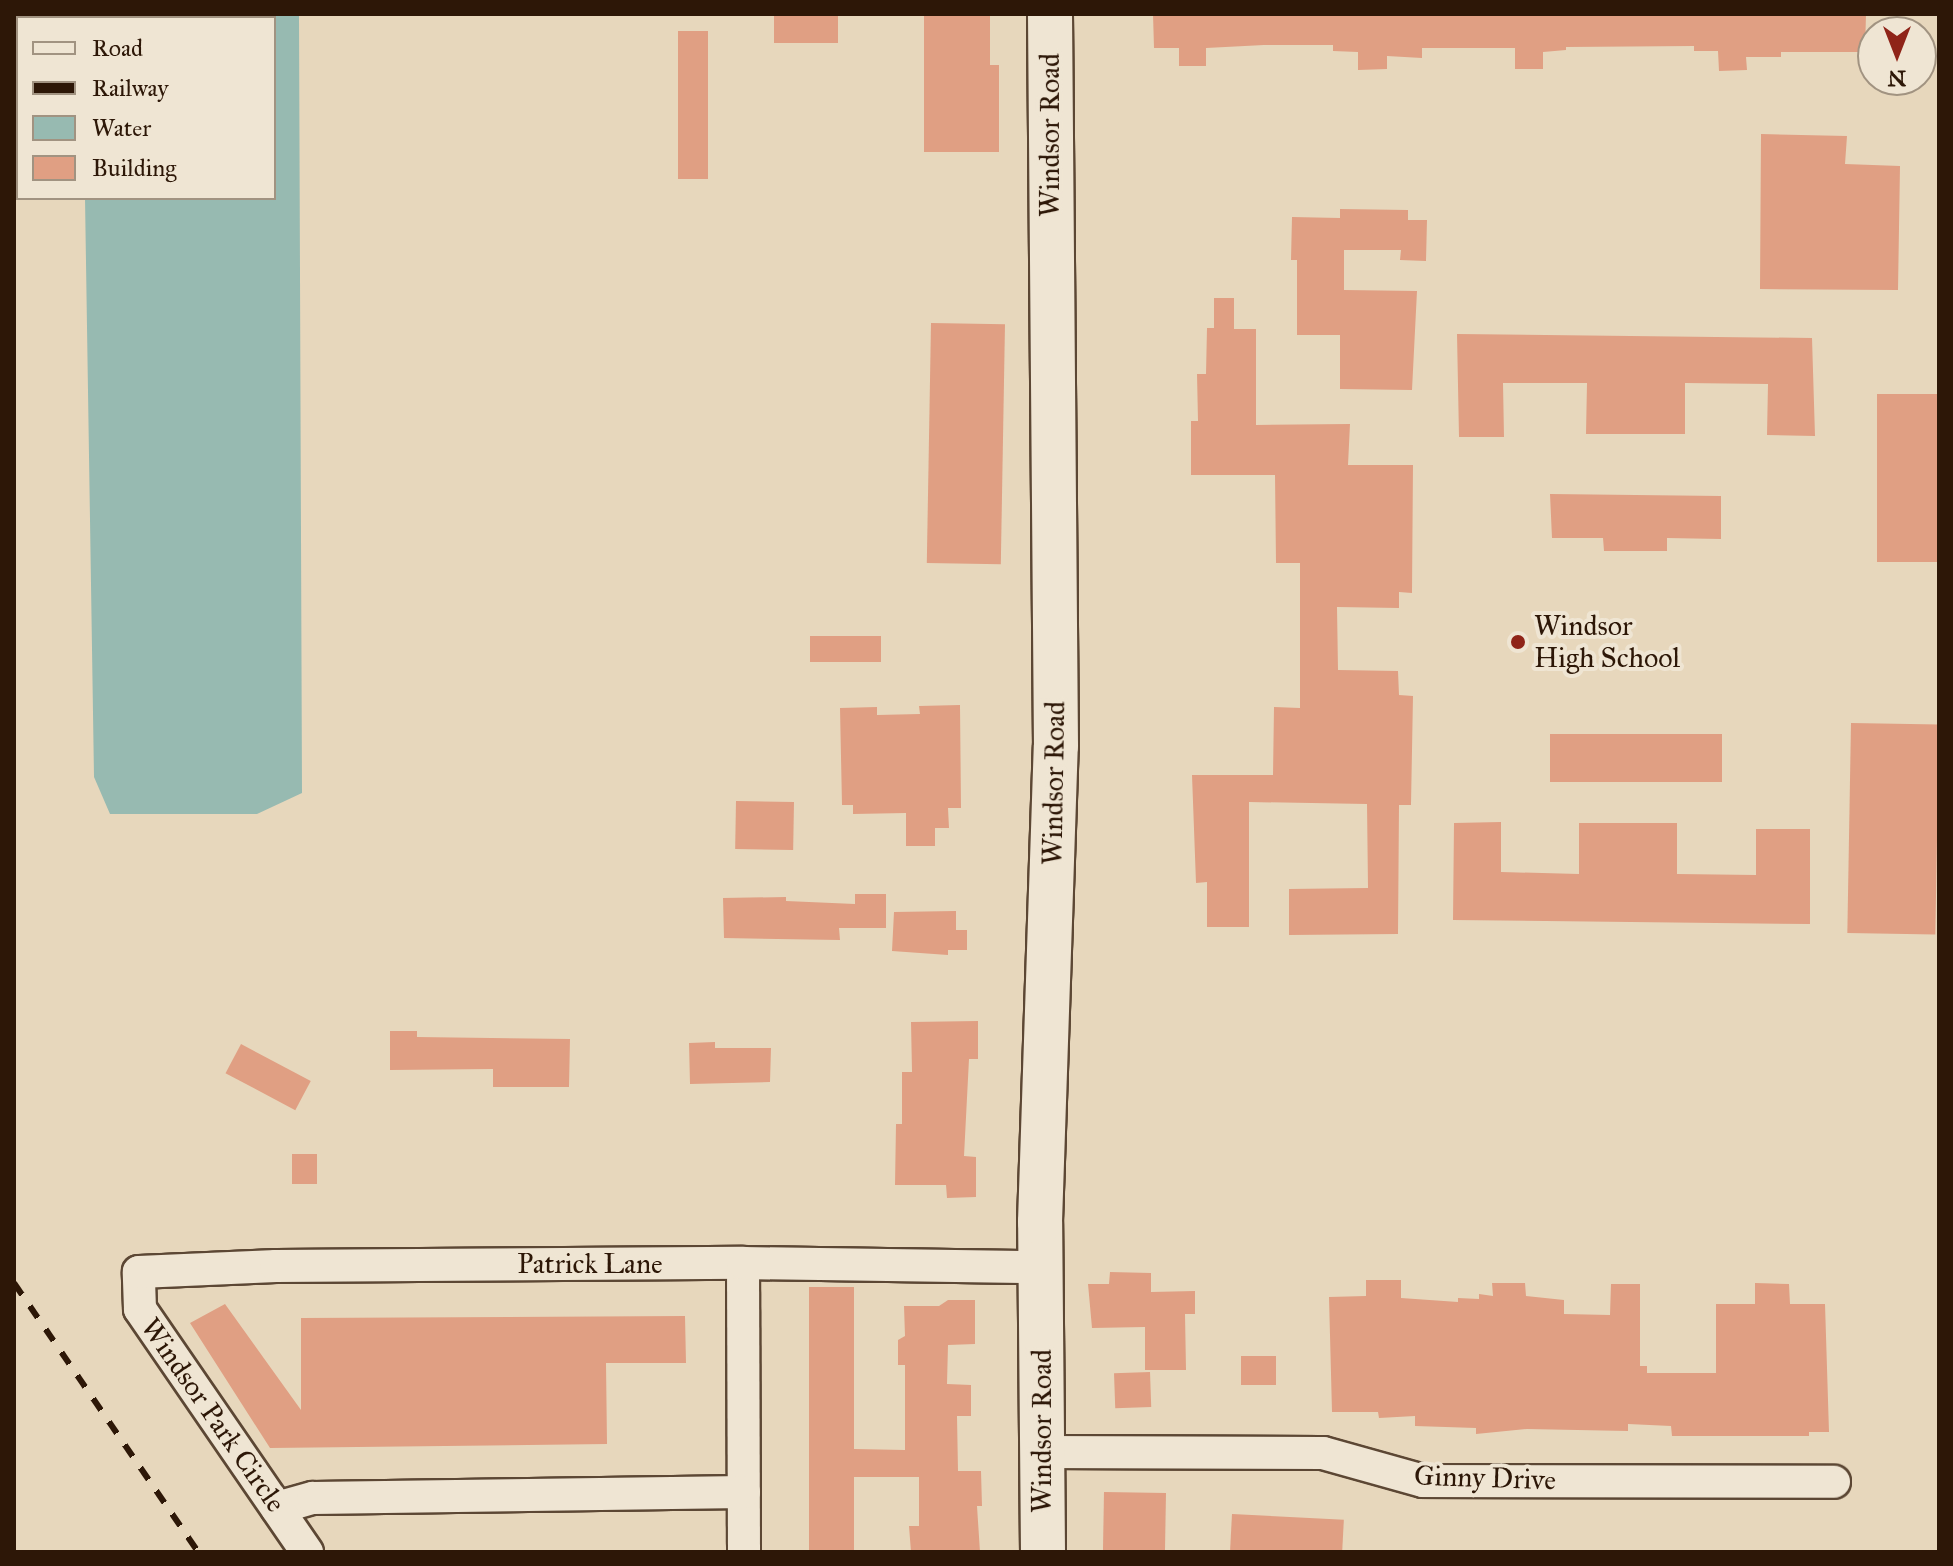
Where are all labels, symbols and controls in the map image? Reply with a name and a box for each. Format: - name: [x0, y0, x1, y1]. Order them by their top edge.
- legend: [16, 16, 276, 200]
- north arrow: [1857, 16, 1937, 96]
- text: Road: [92, 33, 143, 63]
- street label: Windsor Road: [1033, 53, 1067, 217]
- text: N: [1888, 65, 1906, 92]
- text: Railway: [92, 73, 169, 103]
- text: Water: [92, 113, 151, 143]
- text: Building: [92, 153, 177, 183]
- place label: Windsor High School: [1534, 609, 1680, 675]
- marker: Windsor High School: [1509, 633, 1527, 651]
- street label: Windsor Road: [1036, 701, 1072, 865]
- street label: Patrick Lane: [517, 1247, 663, 1281]
- street label: Windsor Park Circle: [133, 1311, 293, 1519]
- street label: Windsor Road: [1025, 1349, 1059, 1513]
- street label: Ginny Drive: [1414, 1459, 1556, 1497]

